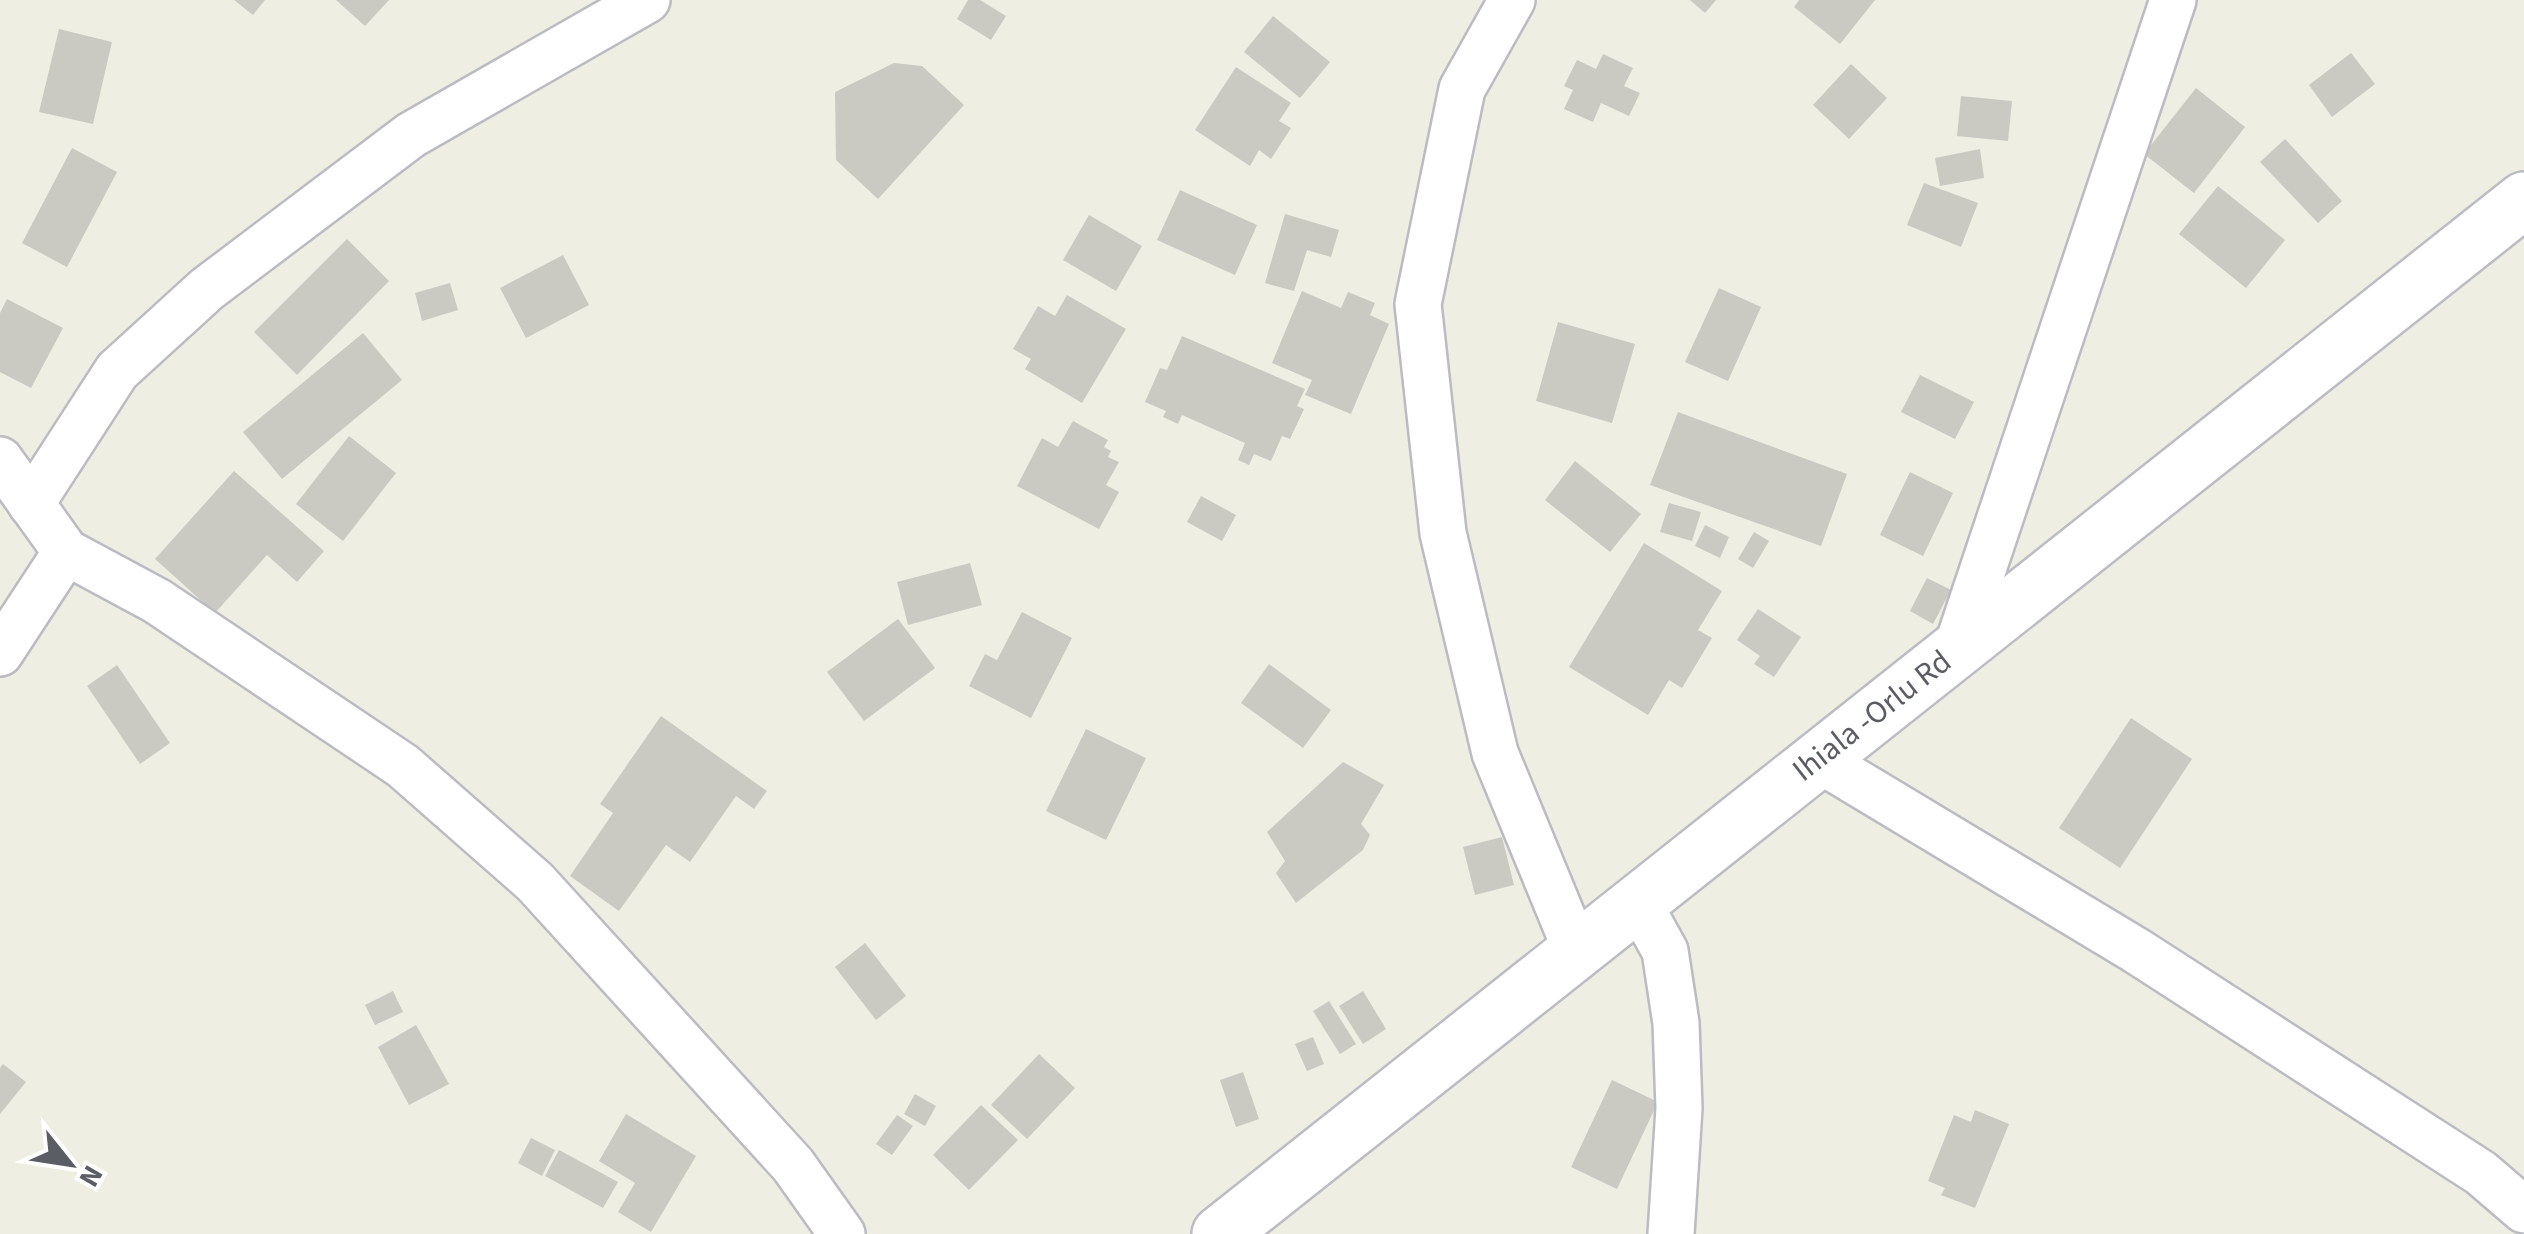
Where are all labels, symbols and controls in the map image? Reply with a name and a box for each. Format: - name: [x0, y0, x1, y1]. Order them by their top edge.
- street label: Ihiala -Orlu Rd: [1783, 639, 1961, 793]
- north arrow: [20, 1114, 120, 1214]
- text: N: [69, 1158, 113, 1194]

